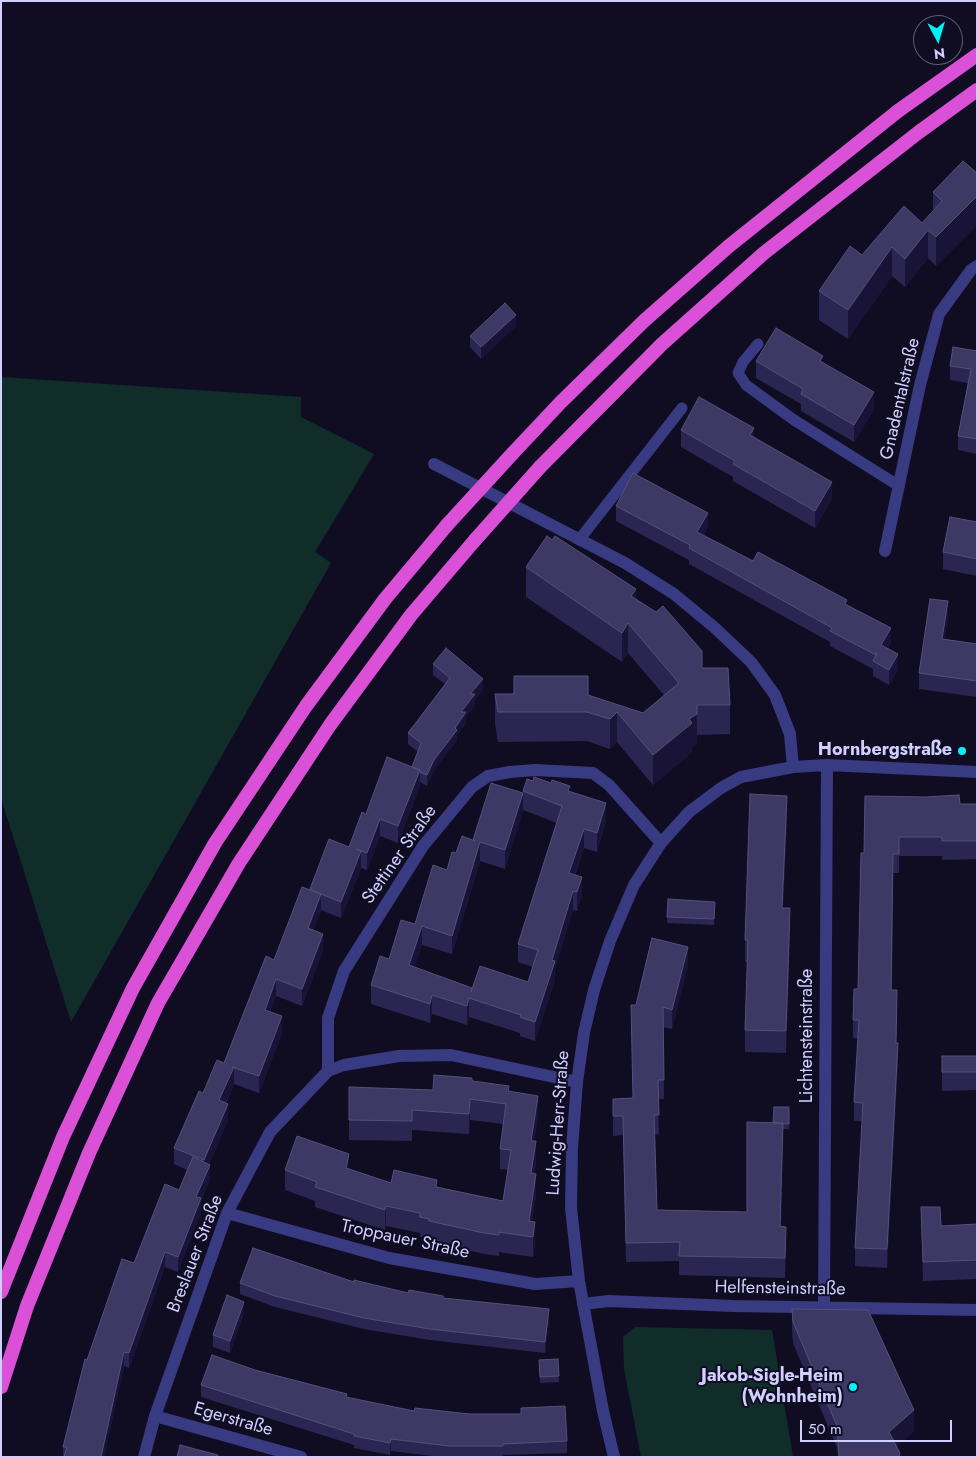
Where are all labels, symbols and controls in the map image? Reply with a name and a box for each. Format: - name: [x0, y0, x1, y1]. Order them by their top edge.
- north arrow: [913, 15, 963, 65]
- text: N: [933, 43, 946, 64]
- street label: Gnadentalstraße: [877, 336, 925, 462]
- place label: Hornbergstraße: [818, 740, 952, 762]
- marker: Hornbergstraße: [956, 745, 968, 757]
- street label: Stettiner Straße: [358, 801, 442, 909]
- street label: Lichtensteinstraße: [797, 969, 819, 1103]
- street label: Ludwig-Herr-Straße: [543, 1050, 575, 1196]
- street label: Breslauer Straße: [164, 1192, 228, 1316]
- street label: Troppauer Straße: [339, 1216, 471, 1264]
- street label: Helfensteinstraße: [714, 1277, 846, 1301]
- place label: Jakob-Sigle-Heim (Wohnheim): [701, 1366, 843, 1408]
- marker: Jakob-Sigle-Heim (Wohnheim): [847, 1381, 859, 1393]
- street label: Egerstraße: [191, 1398, 275, 1442]
- scale bar: [803, 1410, 956, 1442]
- text: 50 m: [808, 1418, 842, 1440]

